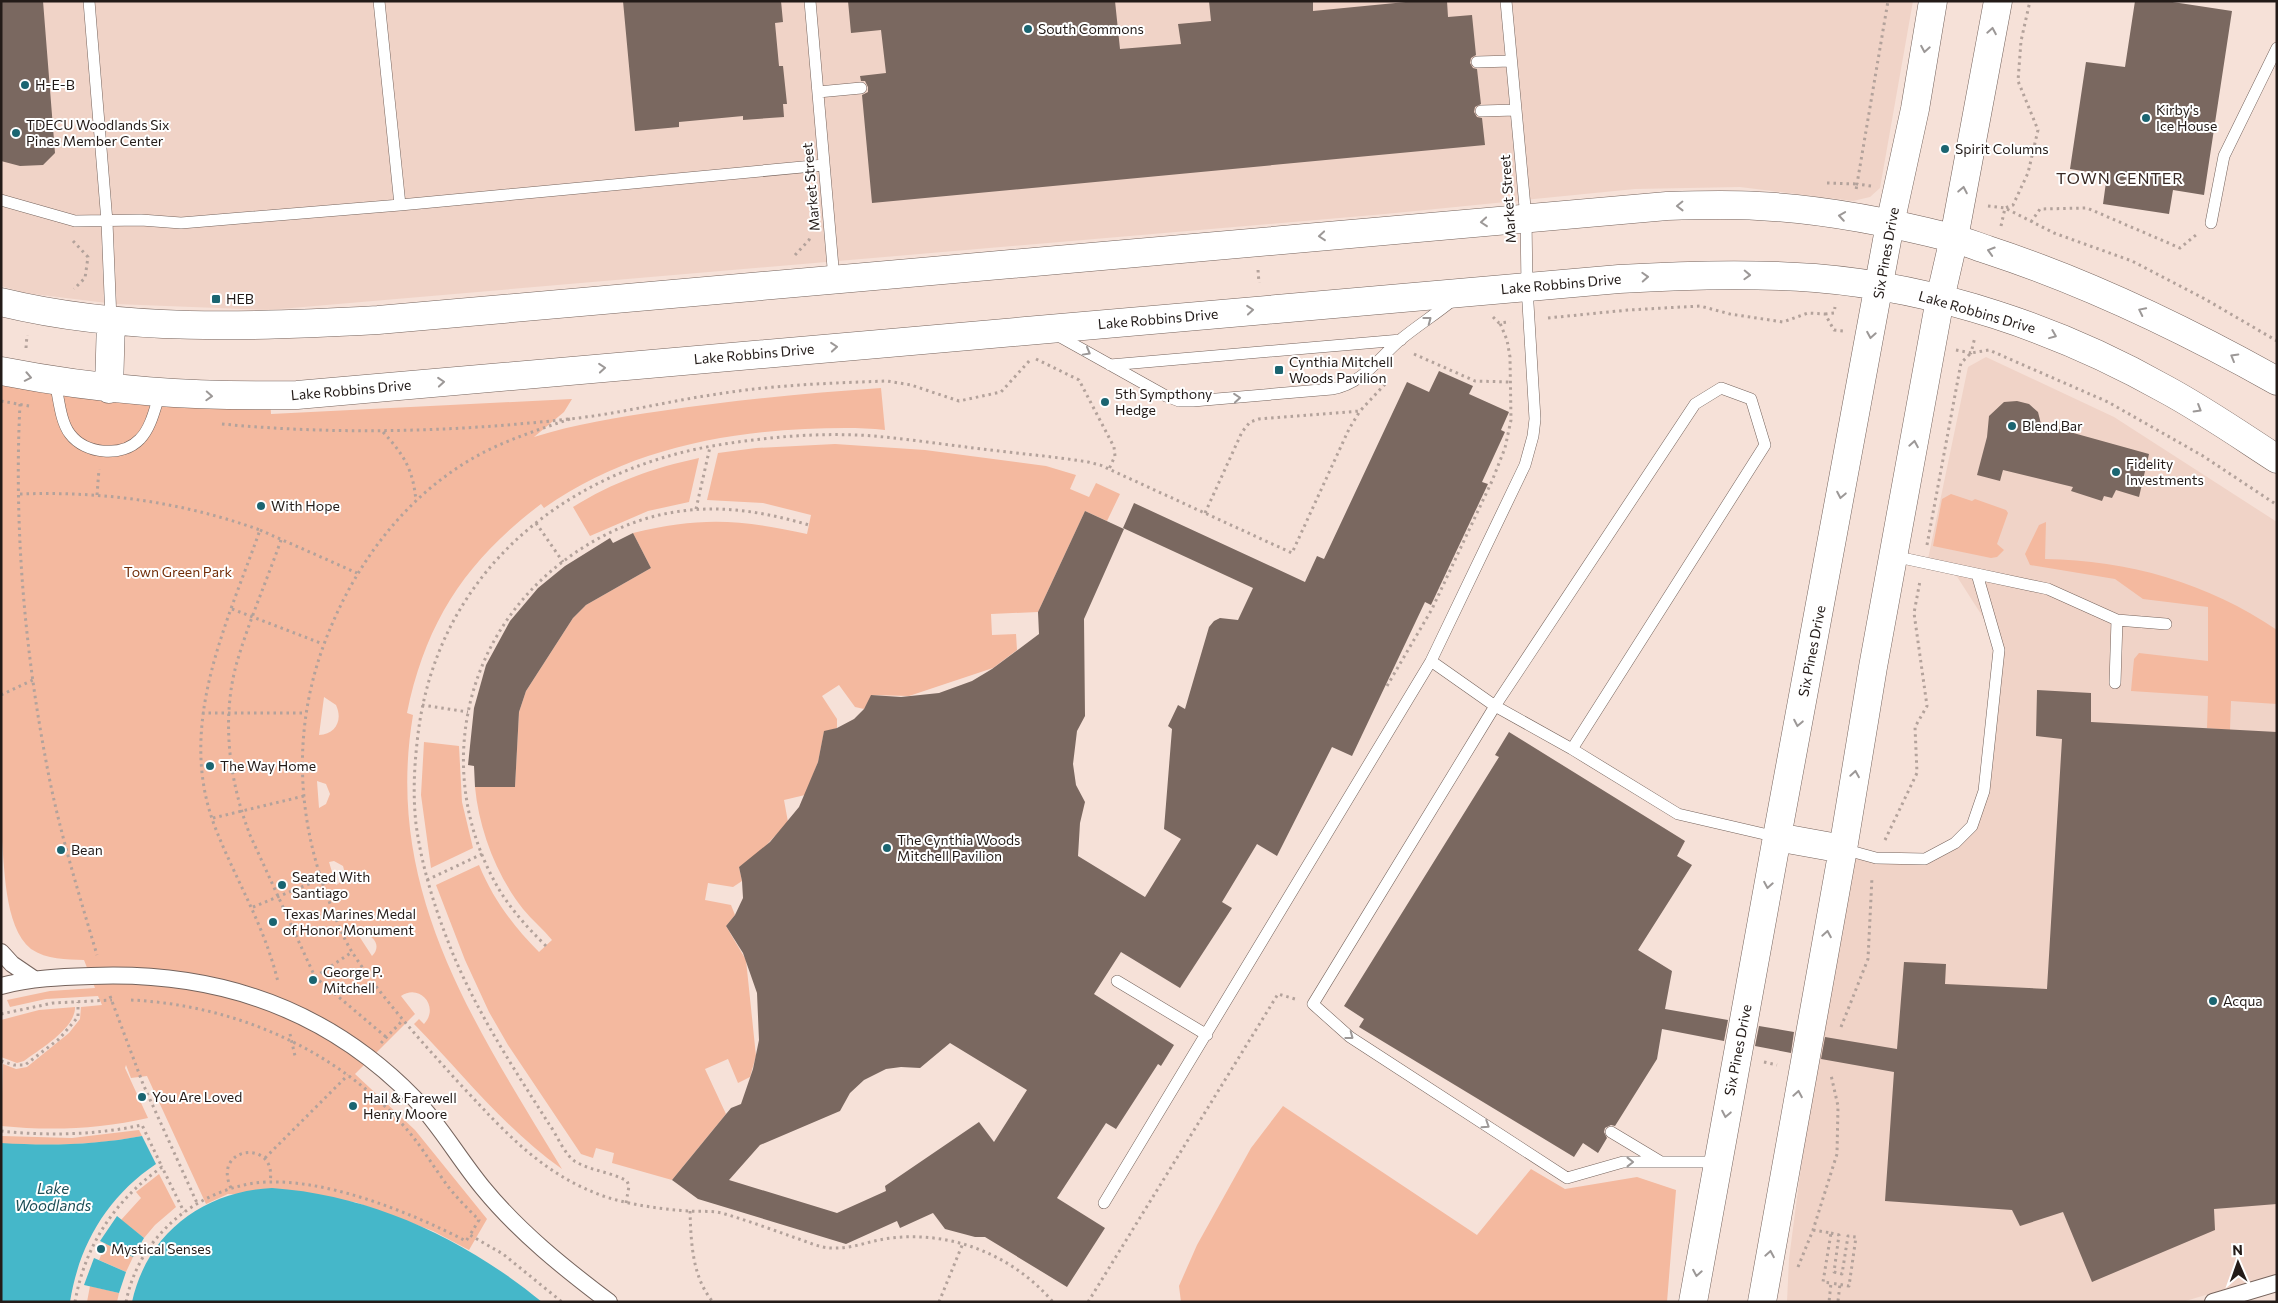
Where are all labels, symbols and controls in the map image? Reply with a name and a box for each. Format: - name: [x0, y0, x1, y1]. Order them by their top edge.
- place label: South Commons: [1038, 20, 1144, 37]
- marker: South Commons: [1022, 23, 1034, 35]
- one-way arrow: [1987, 26, 1997, 35]
- one-way arrow: [1921, 45, 1931, 54]
- place label: H-E-B: [35, 76, 75, 93]
- marker: H-E-B: [19, 79, 31, 91]
- place label: Kirby's Ice House: [2156, 101, 2217, 134]
- marker: Kirby's Ice House: [2140, 112, 2152, 124]
- place label: TDECU Woodlands Six Pines Member Center: [26, 116, 170, 149]
- marker: TDECU Woodlands Six Pines Member Center: [10, 127, 22, 139]
- place label: Spirit Columns: [1955, 140, 2049, 157]
- street label: Market Street: [798, 142, 823, 232]
- marker: Spirit Columns: [1939, 143, 1951, 155]
- street label: Market Street: [1496, 154, 1519, 244]
- district label: TOWN CENTER: [2056, 168, 2184, 187]
- one-way arrow: [1957, 186, 1967, 195]
- one-way arrow: [1676, 200, 1684, 211]
- street label: Six Pines Drive: [1869, 206, 1902, 300]
- one-way arrow: [1838, 212, 1847, 222]
- one-way arrow: [1479, 216, 1487, 227]
- one-way arrow: [1317, 230, 1325, 241]
- one-way arrow: [1987, 246, 1995, 256]
- one-way arrow: [1743, 269, 1751, 280]
- street label: Lake Robbins Drive: [1500, 270, 1622, 297]
- one-way arrow: [1641, 272, 1649, 283]
- street label: Lake Robbins Drive: [1917, 287, 2038, 336]
- place label: HEB: [226, 290, 254, 307]
- marker: HEB: [210, 293, 222, 305]
- street label: Lake Robbins Drive: [1097, 305, 1219, 332]
- one-way arrow: [1247, 305, 1255, 316]
- one-way arrow: [2138, 307, 2147, 317]
- one-way arrow: [1422, 317, 1431, 325]
- one-way arrow: [2048, 329, 2057, 340]
- one-way arrow: [1866, 331, 1876, 339]
- street label: Lake Robbins Drive: [693, 340, 815, 367]
- one-way arrow: [830, 342, 838, 353]
- one-way arrow: [1082, 346, 1091, 356]
- place label: Cynthia Mitchell Woods Pavilion: [1289, 353, 1393, 386]
- one-way arrow: [2231, 354, 2240, 364]
- one-way arrow: [599, 363, 607, 374]
- marker: Cynthia Mitchell Woods Pavilion: [1273, 364, 1285, 376]
- one-way arrow: [24, 371, 33, 381]
- street label: Lake Robbins Drive: [290, 376, 412, 403]
- one-way arrow: [437, 377, 445, 388]
- place label: 5th Sympthony Hedge: [1115, 385, 1212, 418]
- one-way arrow: [205, 390, 213, 401]
- one-way arrow: [1234, 392, 1242, 403]
- marker: 5th Sympthony Hedge: [1099, 396, 1111, 408]
- one-way arrow: [2192, 402, 2201, 412]
- place label: Blend Bar: [2022, 417, 2083, 434]
- marker: Blend Bar: [2006, 420, 2018, 432]
- one-way arrow: [1908, 440, 1918, 449]
- place label: Fidelity Investments: [2126, 455, 2204, 488]
- marker: Fidelity Investments: [2110, 466, 2122, 478]
- one-way arrow: [1836, 490, 1846, 499]
- place label: With Hope: [271, 497, 340, 514]
- marker: With Hope: [255, 500, 267, 512]
- park label: Town Green Park: [124, 563, 233, 580]
- street label: Six Pines Drive: [1794, 604, 1829, 698]
- one-way arrow: [1794, 719, 1804, 728]
- place label: The Way Home: [220, 757, 316, 774]
- marker: The Way Home: [204, 760, 216, 772]
- one-way arrow: [1849, 769, 1859, 778]
- place label: The Cynthia Woods Mitchell Pavilion: [897, 831, 1021, 864]
- place label: Bean: [71, 841, 103, 858]
- marker: The Cynthia Woods Mitchell Pavilion: [881, 842, 893, 854]
- marker: Bean: [55, 844, 67, 856]
- place label: Seated With Santiago: [292, 868, 370, 901]
- marker: Seated With Santiago: [276, 879, 288, 891]
- one-way arrow: [1764, 880, 1774, 889]
- place label: Texas Marines Medal of Honor Monument: [283, 905, 416, 938]
- marker: Texas Marines Medal of Honor Monument: [267, 916, 279, 928]
- one-way arrow: [1822, 929, 1832, 938]
- place label: George P. Mitchell: [323, 963, 383, 996]
- marker: George P. Mitchell: [307, 974, 319, 986]
- place label: Acqua: [2223, 992, 2263, 1009]
- marker: Acqua: [2207, 995, 2219, 1007]
- street label: Six Pines Drive: [1720, 1003, 1755, 1097]
- one-way arrow: [1344, 1030, 1354, 1039]
- place label: You Are Loved: [152, 1088, 242, 1105]
- place label: Hail & Farewell Henry Moore: [363, 1089, 457, 1122]
- one-way arrow: [1793, 1089, 1803, 1098]
- marker: You Are Loved: [136, 1091, 148, 1103]
- marker: Hail & Farewell Henry Moore: [347, 1100, 359, 1112]
- one-way arrow: [1722, 1109, 1732, 1118]
- one-way arrow: [1480, 1119, 1489, 1128]
- one-way arrow: [1627, 1157, 1635, 1167]
- water label: Lake Woodlands: [15, 1179, 92, 1214]
- north arrow: [2213, 1238, 2263, 1288]
- place label: Mystical Senses: [111, 1240, 211, 1257]
- text: N: [2232, 1241, 2243, 1258]
- marker: Mystical Senses: [95, 1243, 107, 1255]
- one-way arrow: [1764, 1249, 1774, 1258]
- one-way arrow: [1692, 1269, 1702, 1278]

